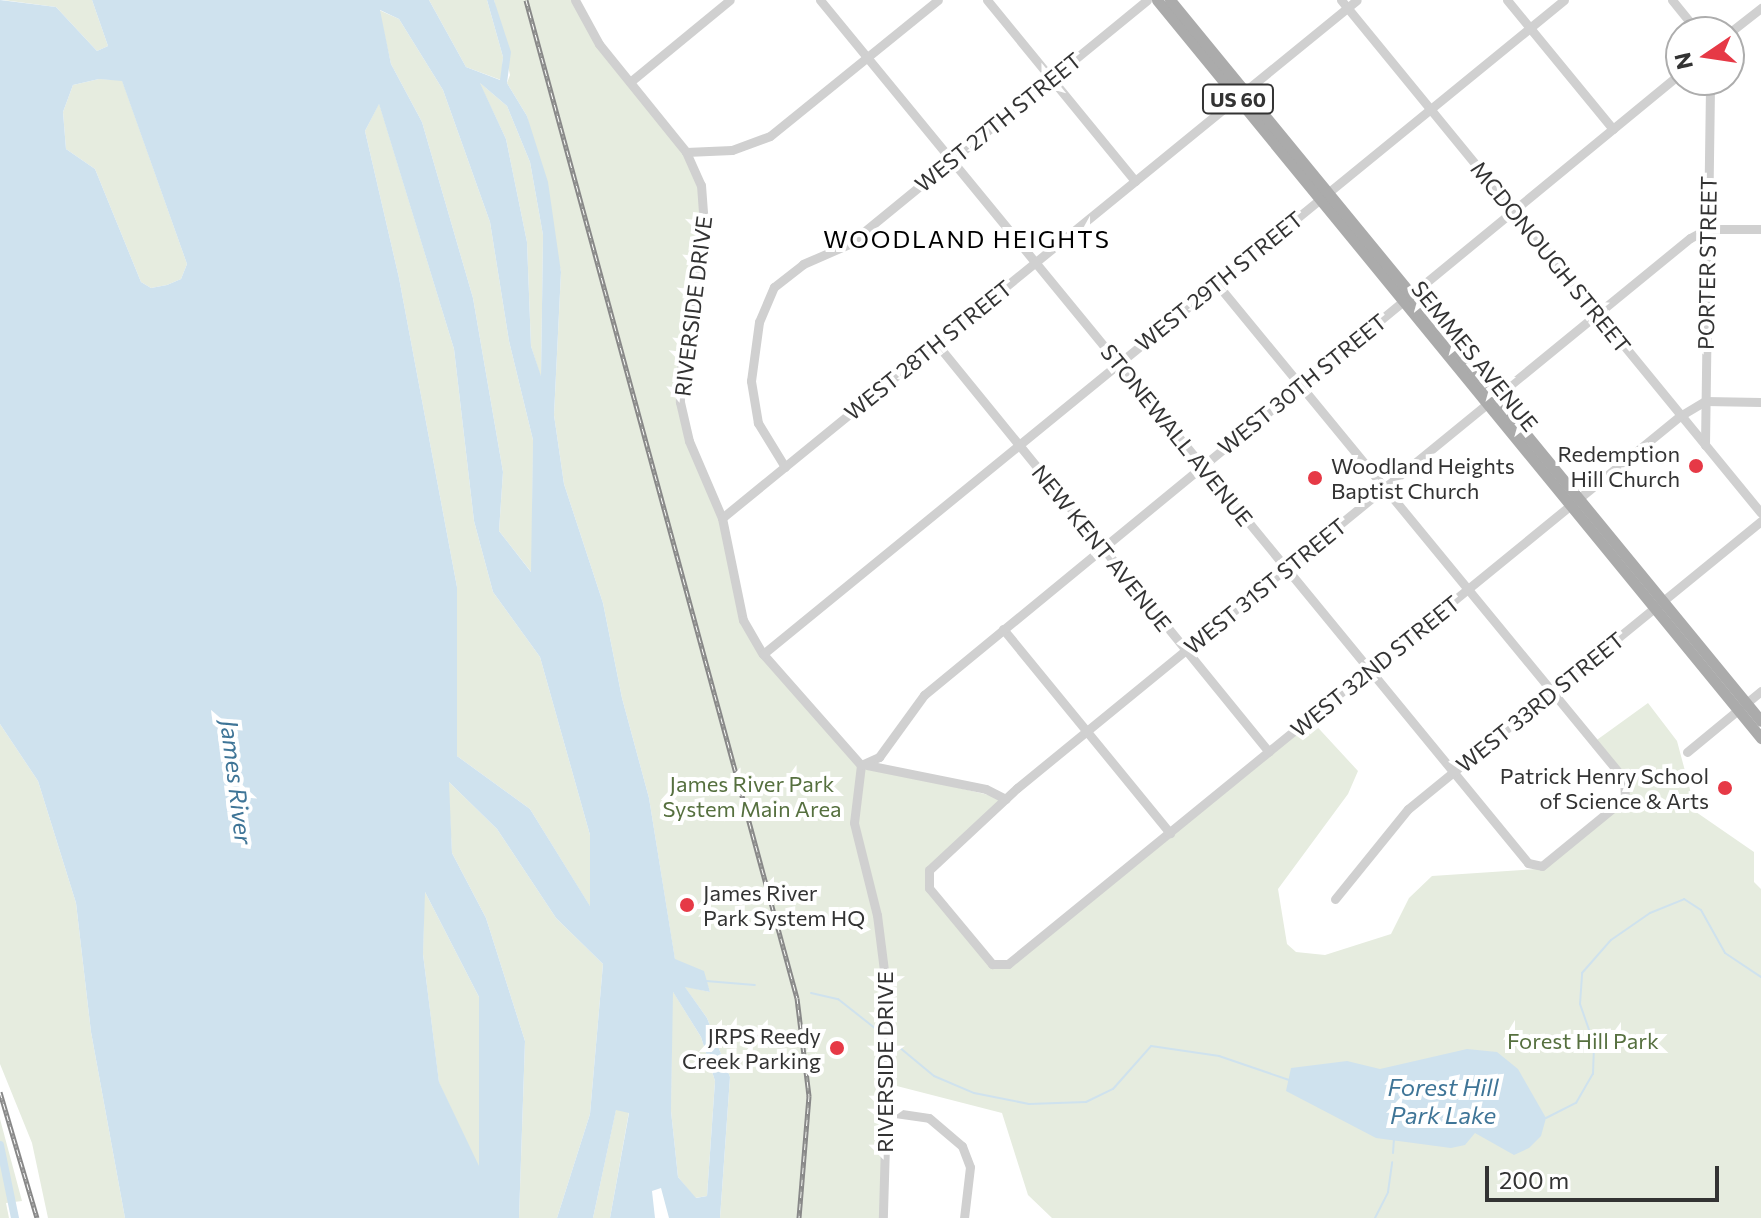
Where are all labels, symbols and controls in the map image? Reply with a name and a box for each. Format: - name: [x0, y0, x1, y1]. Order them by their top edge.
- north arrow: [1665, 16, 1745, 96]
- street label: WEST 27TH STREET: [909, 47, 1087, 197]
- text: N: [1668, 50, 1698, 72]
- road number: US 60: [1200, 83, 1276, 115]
- street label: MCDONOUGH STREET: [1466, 156, 1636, 358]
- street label: PORTER STREET: [1692, 176, 1722, 350]
- street label: WEST 29TH STREET: [1130, 205, 1308, 357]
- street label: RIVERSIDE DRIVE: [669, 214, 717, 398]
- district label: WOODLAND HEIGHTS: [823, 225, 1111, 253]
- street label: WEST 28TH STREET: [839, 274, 1017, 426]
- street label: SEMMES AVENUE: [1406, 276, 1544, 436]
- street label: WEST 30TH STREET: [1212, 308, 1392, 460]
- street label: STONEWALL AVENUE: [1095, 339, 1259, 531]
- place label: Redemption Hill Church: [1558, 440, 1680, 492]
- place label: Woodland Heights Baptist Church: [1331, 452, 1515, 504]
- marker: Redemption Hill Church: [1687, 457, 1705, 475]
- street label: NEW KENT AVENUE: [1027, 459, 1177, 637]
- marker: Woodland Heights Baptist Church: [1306, 469, 1324, 487]
- street label: WEST 31ST STREET: [1179, 512, 1351, 660]
- street label: WEST 32ND STREET: [1285, 590, 1465, 742]
- street label: WEST 33RD STREET: [1451, 626, 1629, 778]
- water label: James River: [215, 718, 259, 846]
- place label: Patrick Henry School of Science & Arts: [1500, 762, 1709, 814]
- park label: James River Park System Main Area: [662, 770, 842, 822]
- marker: Patrick Henry School of Science & Arts: [1716, 779, 1734, 797]
- place label: James River Park System HQ: [703, 879, 865, 930]
- marker: James River Park System HQ: [678, 896, 696, 914]
- street label: RIVERSIDE DRIVE: [872, 971, 898, 1153]
- place label: JRPS Reedy Creek Parking: [682, 1022, 821, 1074]
- park label: Forest Hill Park: [1507, 1028, 1659, 1054]
- marker: JRPS Reedy Creek Parking: [828, 1039, 846, 1057]
- water label: Forest Hill Park Lake: [1387, 1073, 1499, 1129]
- scale bar: [1489, 1150, 1723, 1200]
- text: 200 m: [1499, 1165, 1569, 1194]

